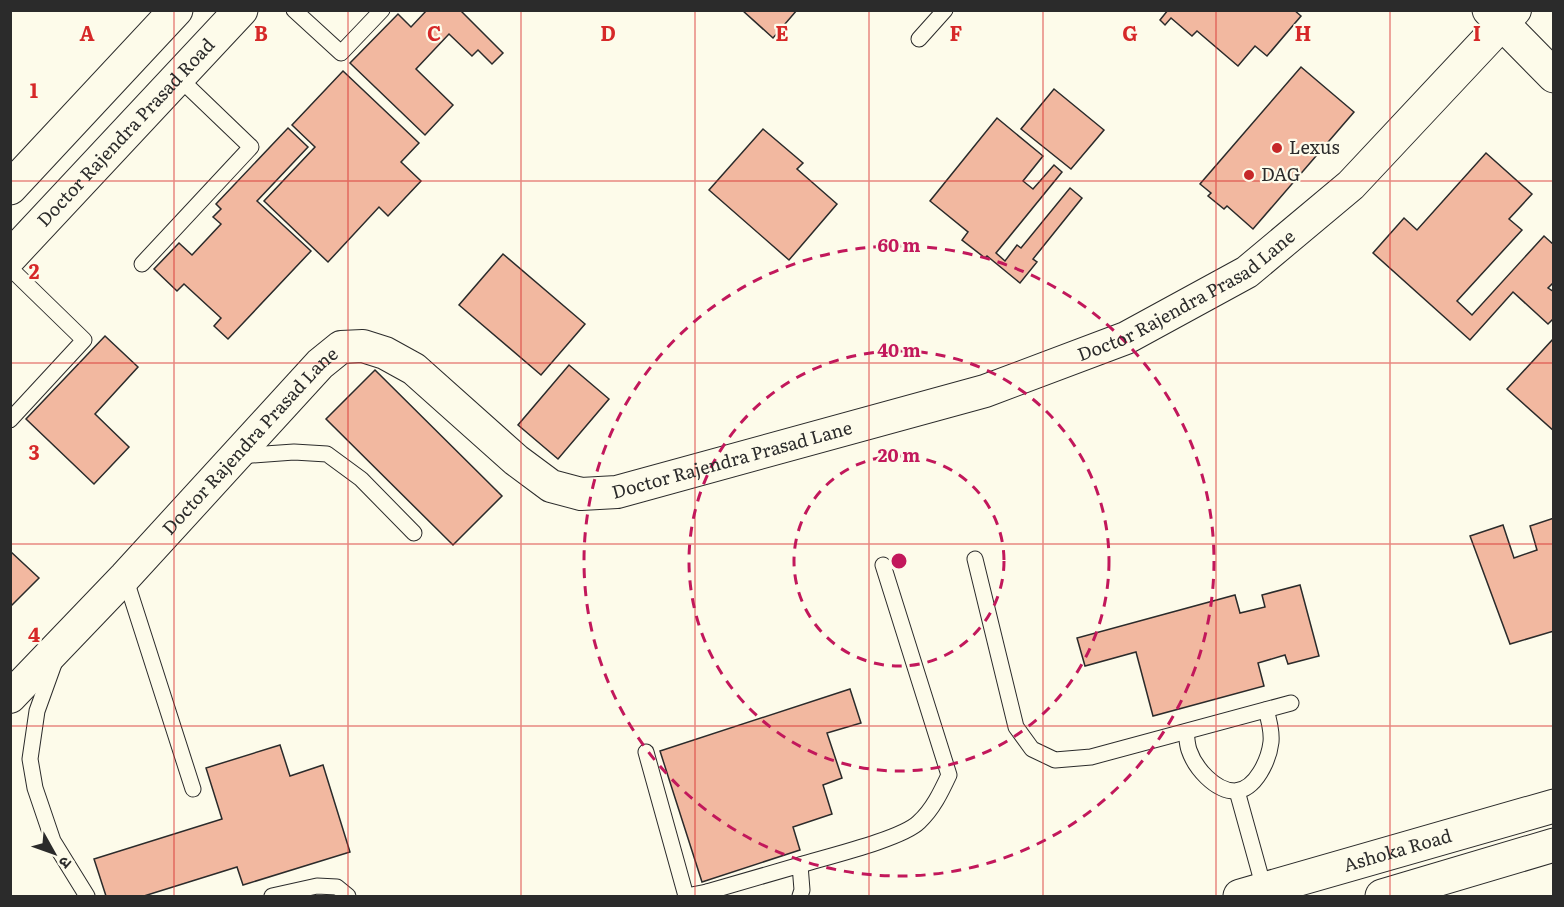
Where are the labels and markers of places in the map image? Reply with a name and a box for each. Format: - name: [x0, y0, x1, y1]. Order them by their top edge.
- place label: Lexus: [1289, 133, 1340, 160]
- marker: Lexus: [1270, 141, 1284, 155]
- place label: DAG: [1261, 160, 1300, 187]
- marker: DAG: [1242, 168, 1256, 182]
- centre of rings: [889, 551, 909, 571]

